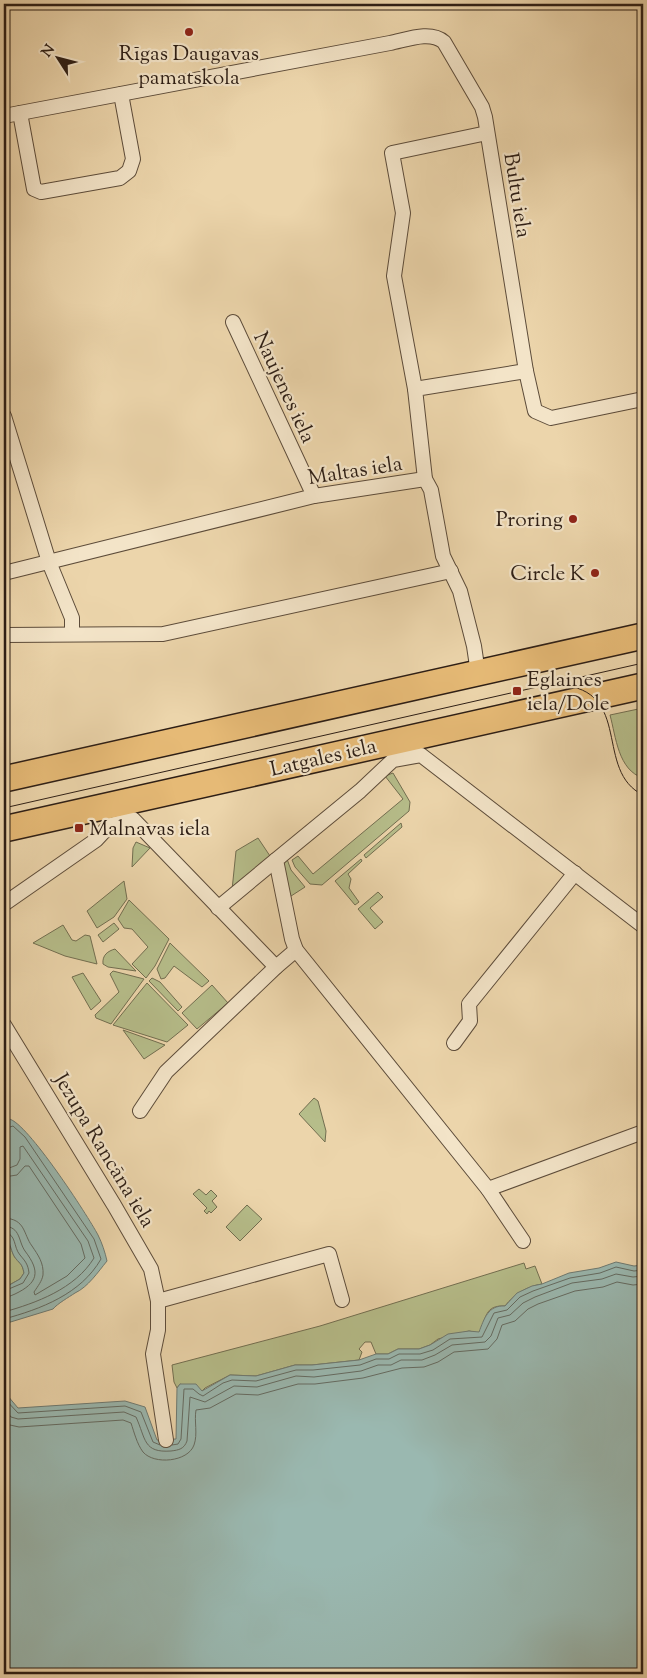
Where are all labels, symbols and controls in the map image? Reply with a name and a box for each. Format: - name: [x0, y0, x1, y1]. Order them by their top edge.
- marker: Rīgas Daugavas pamatskola: [183, 26, 195, 38]
- north arrow: [32, 32, 82, 82]
- place label: Rīgas Daugavas pamatskola: [119, 40, 259, 94]
- text: N: [38, 41, 60, 62]
- street label: Bultu iela: [494, 151, 538, 240]
- street label: Naujenes iela: [244, 327, 322, 449]
- street label: Maltas iela: [306, 450, 405, 494]
- place label: Proring: [496, 506, 563, 536]
- marker: Proring: [567, 513, 579, 525]
- place label: Circle K: [510, 560, 585, 590]
- marker: Circle K: [589, 567, 601, 579]
- place label: Eglaines iela/Dole: [527, 666, 610, 720]
- marker: Eglaines iela/Dole: [511, 685, 523, 697]
- street label: Latgales iela: [267, 732, 380, 786]
- place label: Malnavas iela: [89, 815, 210, 845]
- marker: Malnavas iela: [73, 822, 85, 834]
- street label: Jezupa Rancāna iela: [45, 1067, 162, 1234]

